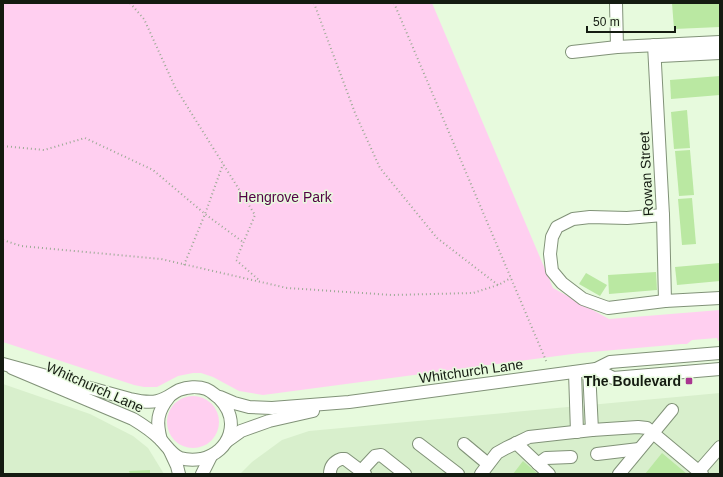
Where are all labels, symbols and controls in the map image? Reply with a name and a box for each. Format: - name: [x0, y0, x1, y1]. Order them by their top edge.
- scale bar: [587, 8, 675, 34]
- text: 50 m: [593, 15, 620, 29]
- street label: Rowan Street: [636, 131, 656, 217]
- park label: Hengrove Park: [238, 189, 333, 205]
- street label: Whitchurch Lane: [418, 356, 524, 386]
- street label: Whitchurch Lane: [44, 358, 146, 416]
- place label: The Boulevard: [584, 373, 681, 389]
- marker: The Boulevard: [684, 376, 694, 386]

